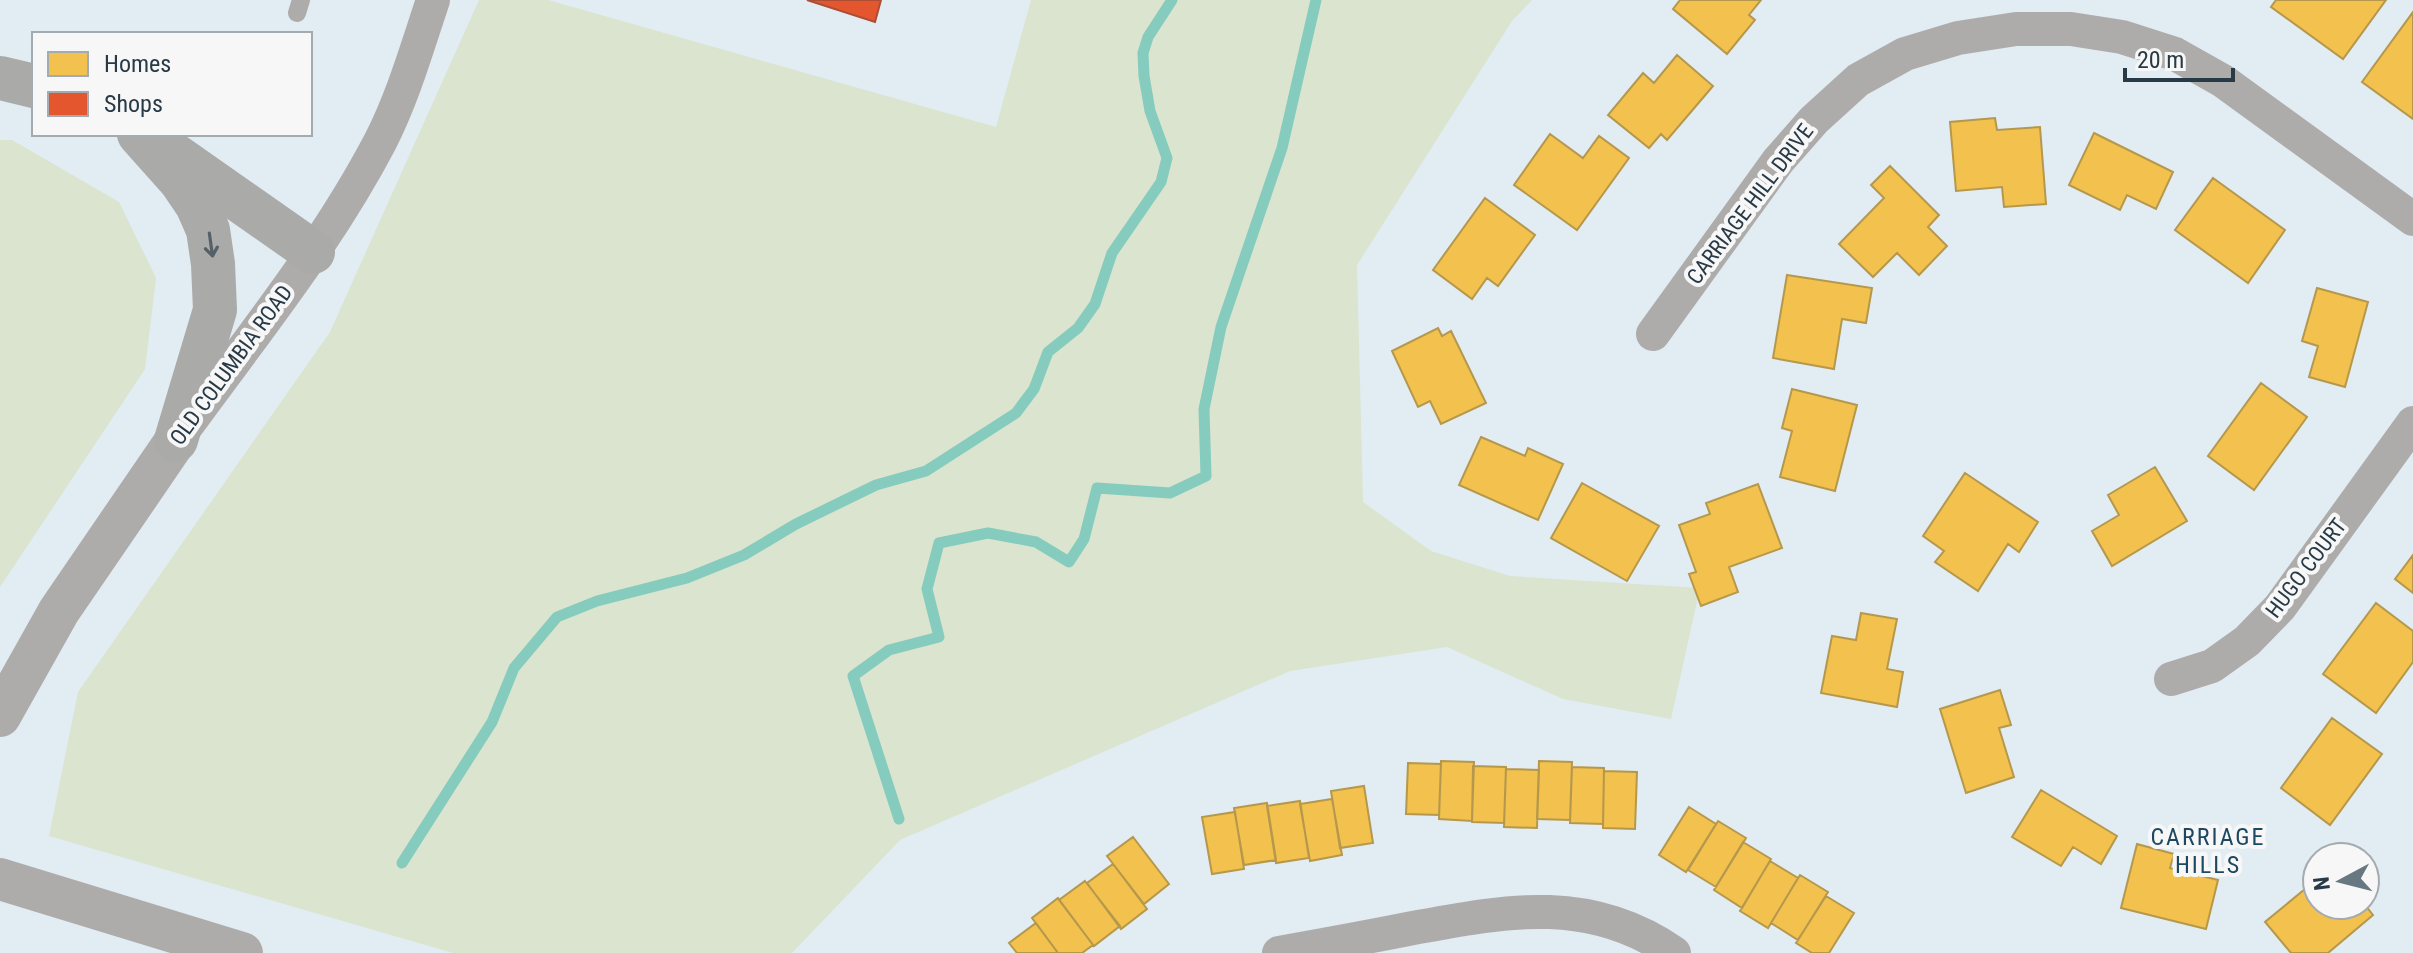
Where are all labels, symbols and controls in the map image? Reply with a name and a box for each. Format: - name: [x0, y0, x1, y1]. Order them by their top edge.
- legend: [32, 32, 312, 136]
- scale bar: [2125, 32, 2233, 82]
- text: 20 m: [2137, 46, 2184, 74]
- text: Homes: [104, 50, 171, 78]
- text: Shops: [104, 90, 163, 118]
- street label: CARRIAGE HILL DRIVE: [1682, 119, 1818, 289]
- one-way arrow: [203, 231, 218, 258]
- street label: OLD COLUMBIA ROAD: [165, 280, 297, 450]
- street label: HUGO COURT: [2261, 514, 2351, 622]
- district label: CARRIAGE HILLS: [2151, 823, 2265, 879]
- north arrow: [2301, 841, 2381, 921]
- text: N: [2308, 875, 2335, 892]

